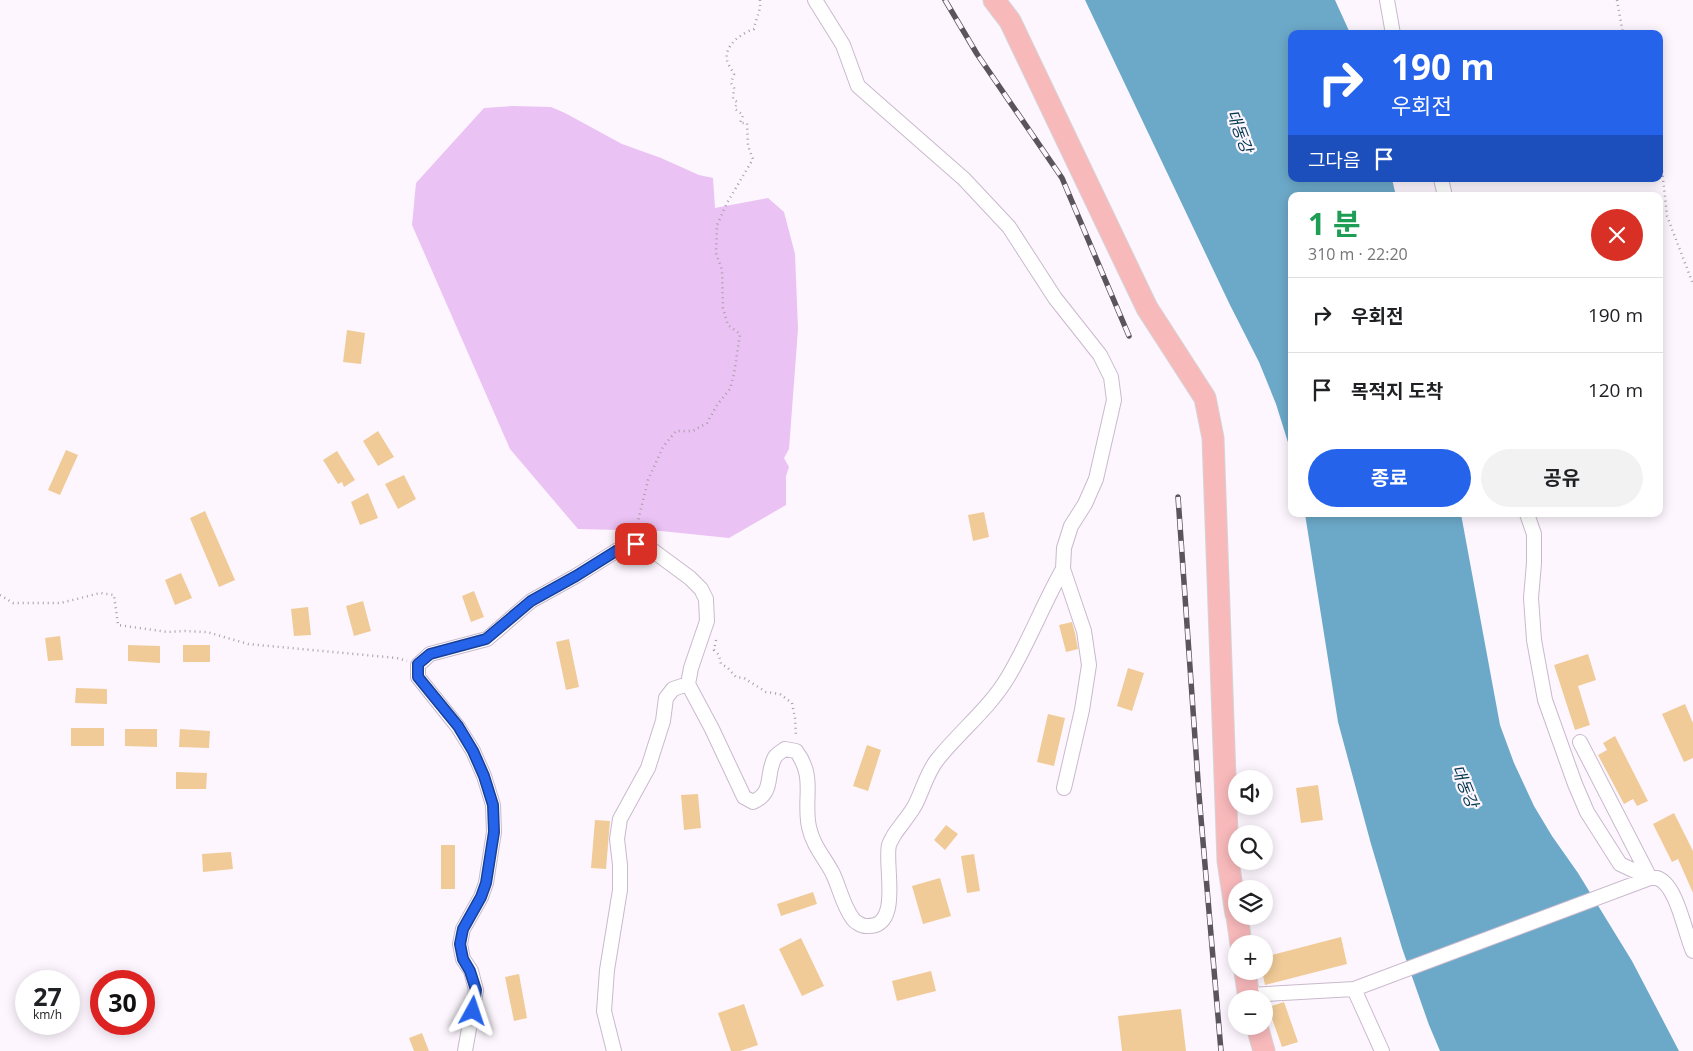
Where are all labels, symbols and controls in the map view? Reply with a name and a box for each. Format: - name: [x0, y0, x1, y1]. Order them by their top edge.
- text: 190 m: [1391, 43, 1495, 90]
- icon: right: [1308, 50, 1373, 115]
- text: 우회전: [1391, 90, 1452, 120]
- water label: 대동강: [1222, 106, 1259, 158]
- icon: arrive: [1370, 145, 1398, 173]
- text: 그다음: [1308, 147, 1360, 173]
- text: 1 분: [1308, 203, 1361, 244]
- button: close: [1591, 209, 1643, 261]
- text: 310 m · 22:20: [1308, 243, 1408, 265]
- icon: right: [1308, 301, 1336, 329]
- text: 190 m: [1588, 302, 1643, 328]
- text: 우회전: [1351, 303, 1403, 329]
- icon: arrive: [1308, 376, 1336, 404]
- text: 120 m: [1588, 377, 1643, 403]
- text: 목적지 도착: [1351, 378, 1443, 404]
- button: 종료: [1308, 449, 1471, 507]
- button: 공유: [1481, 449, 1643, 507]
- pin: [615, 523, 657, 565]
- icon: arrive: [622, 530, 650, 558]
- water label: 대동강: [1447, 761, 1484, 813]
- map controls: [1228, 770, 1273, 1035]
- button: sound: [1228, 770, 1273, 815]
- button: search: [1228, 825, 1273, 870]
- button: layers: [1228, 880, 1273, 925]
- button: +: [1228, 935, 1273, 980]
- speed limit sign: 30: [90, 970, 155, 1035]
- text: 27: [33, 979, 62, 1013]
- position arrow: [446, 984, 498, 1036]
- button: −: [1228, 990, 1273, 1035]
- text: km/h: [33, 1006, 62, 1023]

